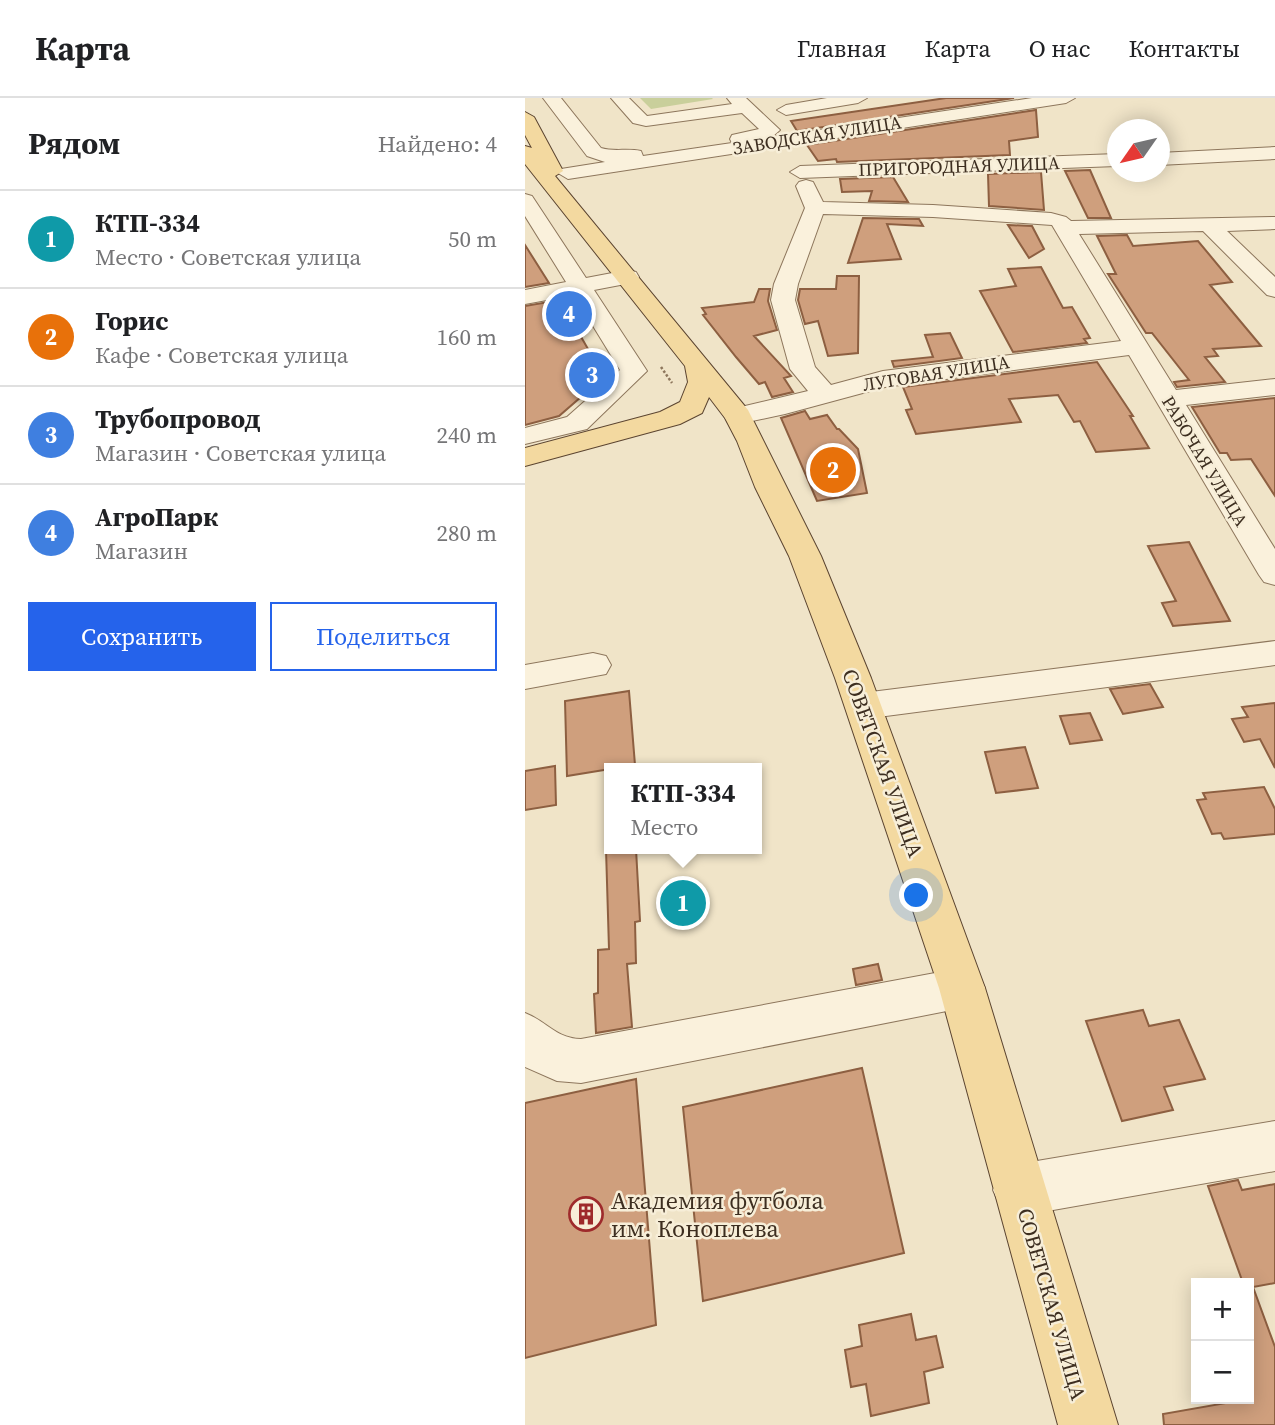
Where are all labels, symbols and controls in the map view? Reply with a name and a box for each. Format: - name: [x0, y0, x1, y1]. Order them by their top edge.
- text: Карта: [35, 26, 130, 71]
- text: Главная: [797, 32, 886, 65]
- text: Карта: [924, 32, 991, 65]
- text: О нас: [1029, 32, 1090, 65]
- text: Контакты: [1128, 32, 1240, 65]
- street label: ЗАВОДСКАЯ УЛИЦА: [731, 109, 903, 161]
- north arrow: [1107, 119, 1170, 182]
- text: Рядом: [28, 123, 120, 164]
- text: Найдено: 4: [378, 128, 497, 160]
- street label: ПРИГОРОДНАЯ УЛИЦА: [858, 150, 1060, 182]
- text: КТП-334: [95, 205, 200, 241]
- text: 1: [45, 223, 57, 255]
- text: 50 m: [448, 223, 497, 255]
- text: Место · Советская улица: [95, 241, 361, 273]
- pin: 4: [546, 288, 592, 340]
- text: Горис: [95, 303, 169, 339]
- text: 2: [45, 321, 57, 353]
- text: 160 m: [436, 321, 497, 353]
- text: Кафе · Советская улица: [95, 339, 349, 371]
- pin: 3: [569, 349, 615, 401]
- street label: ЛУГОВАЯ УЛИЦА: [861, 349, 1011, 397]
- street label: РАБОЧАЯ УЛИЦА: [1156, 391, 1254, 531]
- text: Трубопровод: [95, 401, 261, 437]
- text: 3: [45, 419, 57, 451]
- text: 240 m: [436, 419, 497, 451]
- text: Магазин · Советская улица: [95, 437, 386, 469]
- pin: 2: [810, 444, 856, 496]
- text: АгроПарк: [95, 499, 218, 535]
- text: 4: [45, 517, 57, 549]
- text: 280 m: [436, 517, 497, 549]
- text: Магазин: [95, 535, 188, 567]
- button: Сохранить: [28, 602, 256, 671]
- button: Поделиться: [270, 602, 497, 671]
- street label: СОВЕТСКАЯ УЛИЦА: [835, 665, 931, 861]
- popup: [604, 763, 762, 854]
- text: КТП-334: [630, 775, 736, 811]
- text: Место: [630, 811, 698, 843]
- pin: 1: [660, 877, 706, 929]
- your location: [899, 878, 933, 912]
- place label: Академия футбола им. Коноплева: [611, 1184, 825, 1245]
- building icon: Академия футбола им. Коноплева: [567, 1195, 605, 1233]
- street label: СОВЕТСКАЯ УЛИЦА: [1011, 1205, 1093, 1403]
- map controls: [1191, 1278, 1254, 1404]
- button: +: [1191, 1278, 1254, 1341]
- button: −: [1191, 1341, 1254, 1404]

